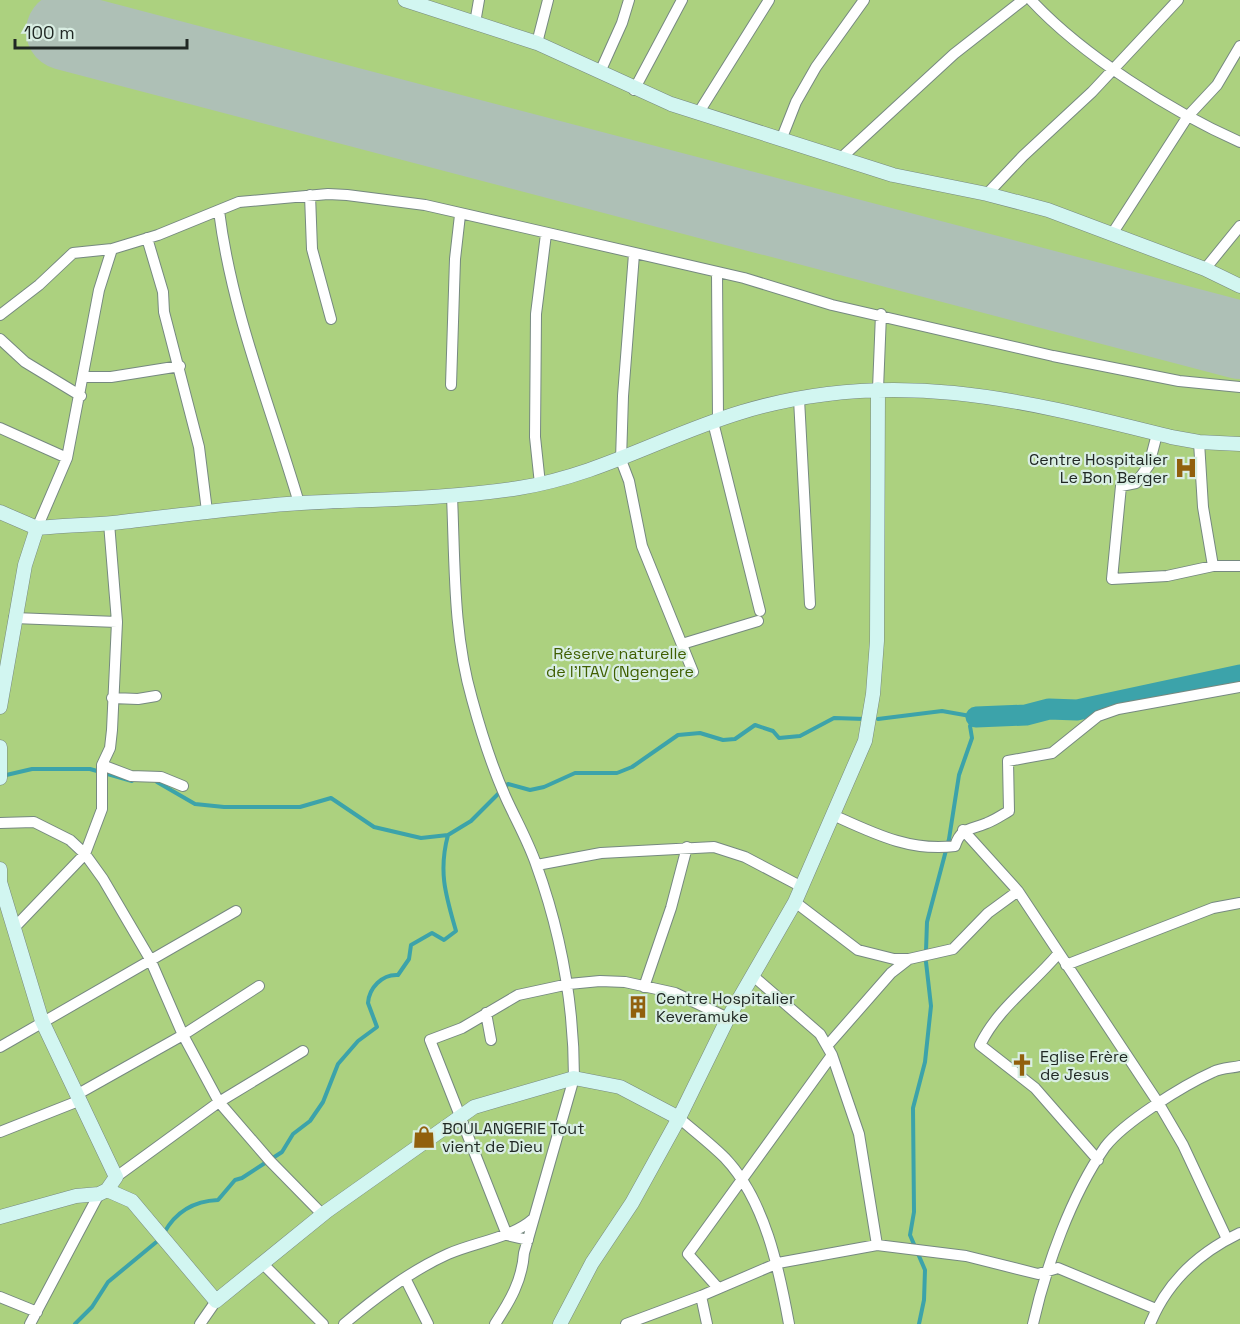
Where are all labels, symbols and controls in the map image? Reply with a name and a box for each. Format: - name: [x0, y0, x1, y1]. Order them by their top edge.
- scale bar: [15, 12, 188, 50]
- text: 100 m: [24, 21, 75, 44]
- place label: Centre Hospitalier Le Bon Berger: [1029, 449, 1168, 488]
- hospital icon: Centre Hospitalier Le Bon Berger: [1173, 455, 1199, 481]
- park label: Réserve naturelle de l'ITAV (Ngengere: [546, 643, 694, 682]
- place label: Centre Hospitalier Keveramuke: [656, 988, 795, 1027]
- building icon: Centre Hospitalier Keveramuke: [625, 994, 651, 1020]
- place label: Eglise Frère de Jesus: [1040, 1046, 1128, 1085]
- church icon: Eglise Frère de Jesus: [1009, 1052, 1035, 1078]
- place label: BOULANGERIE Tout vient de Dieu: [442, 1118, 585, 1157]
- shop icon: BOULANGERIE Tout vient de Dieu: [411, 1124, 437, 1150]

